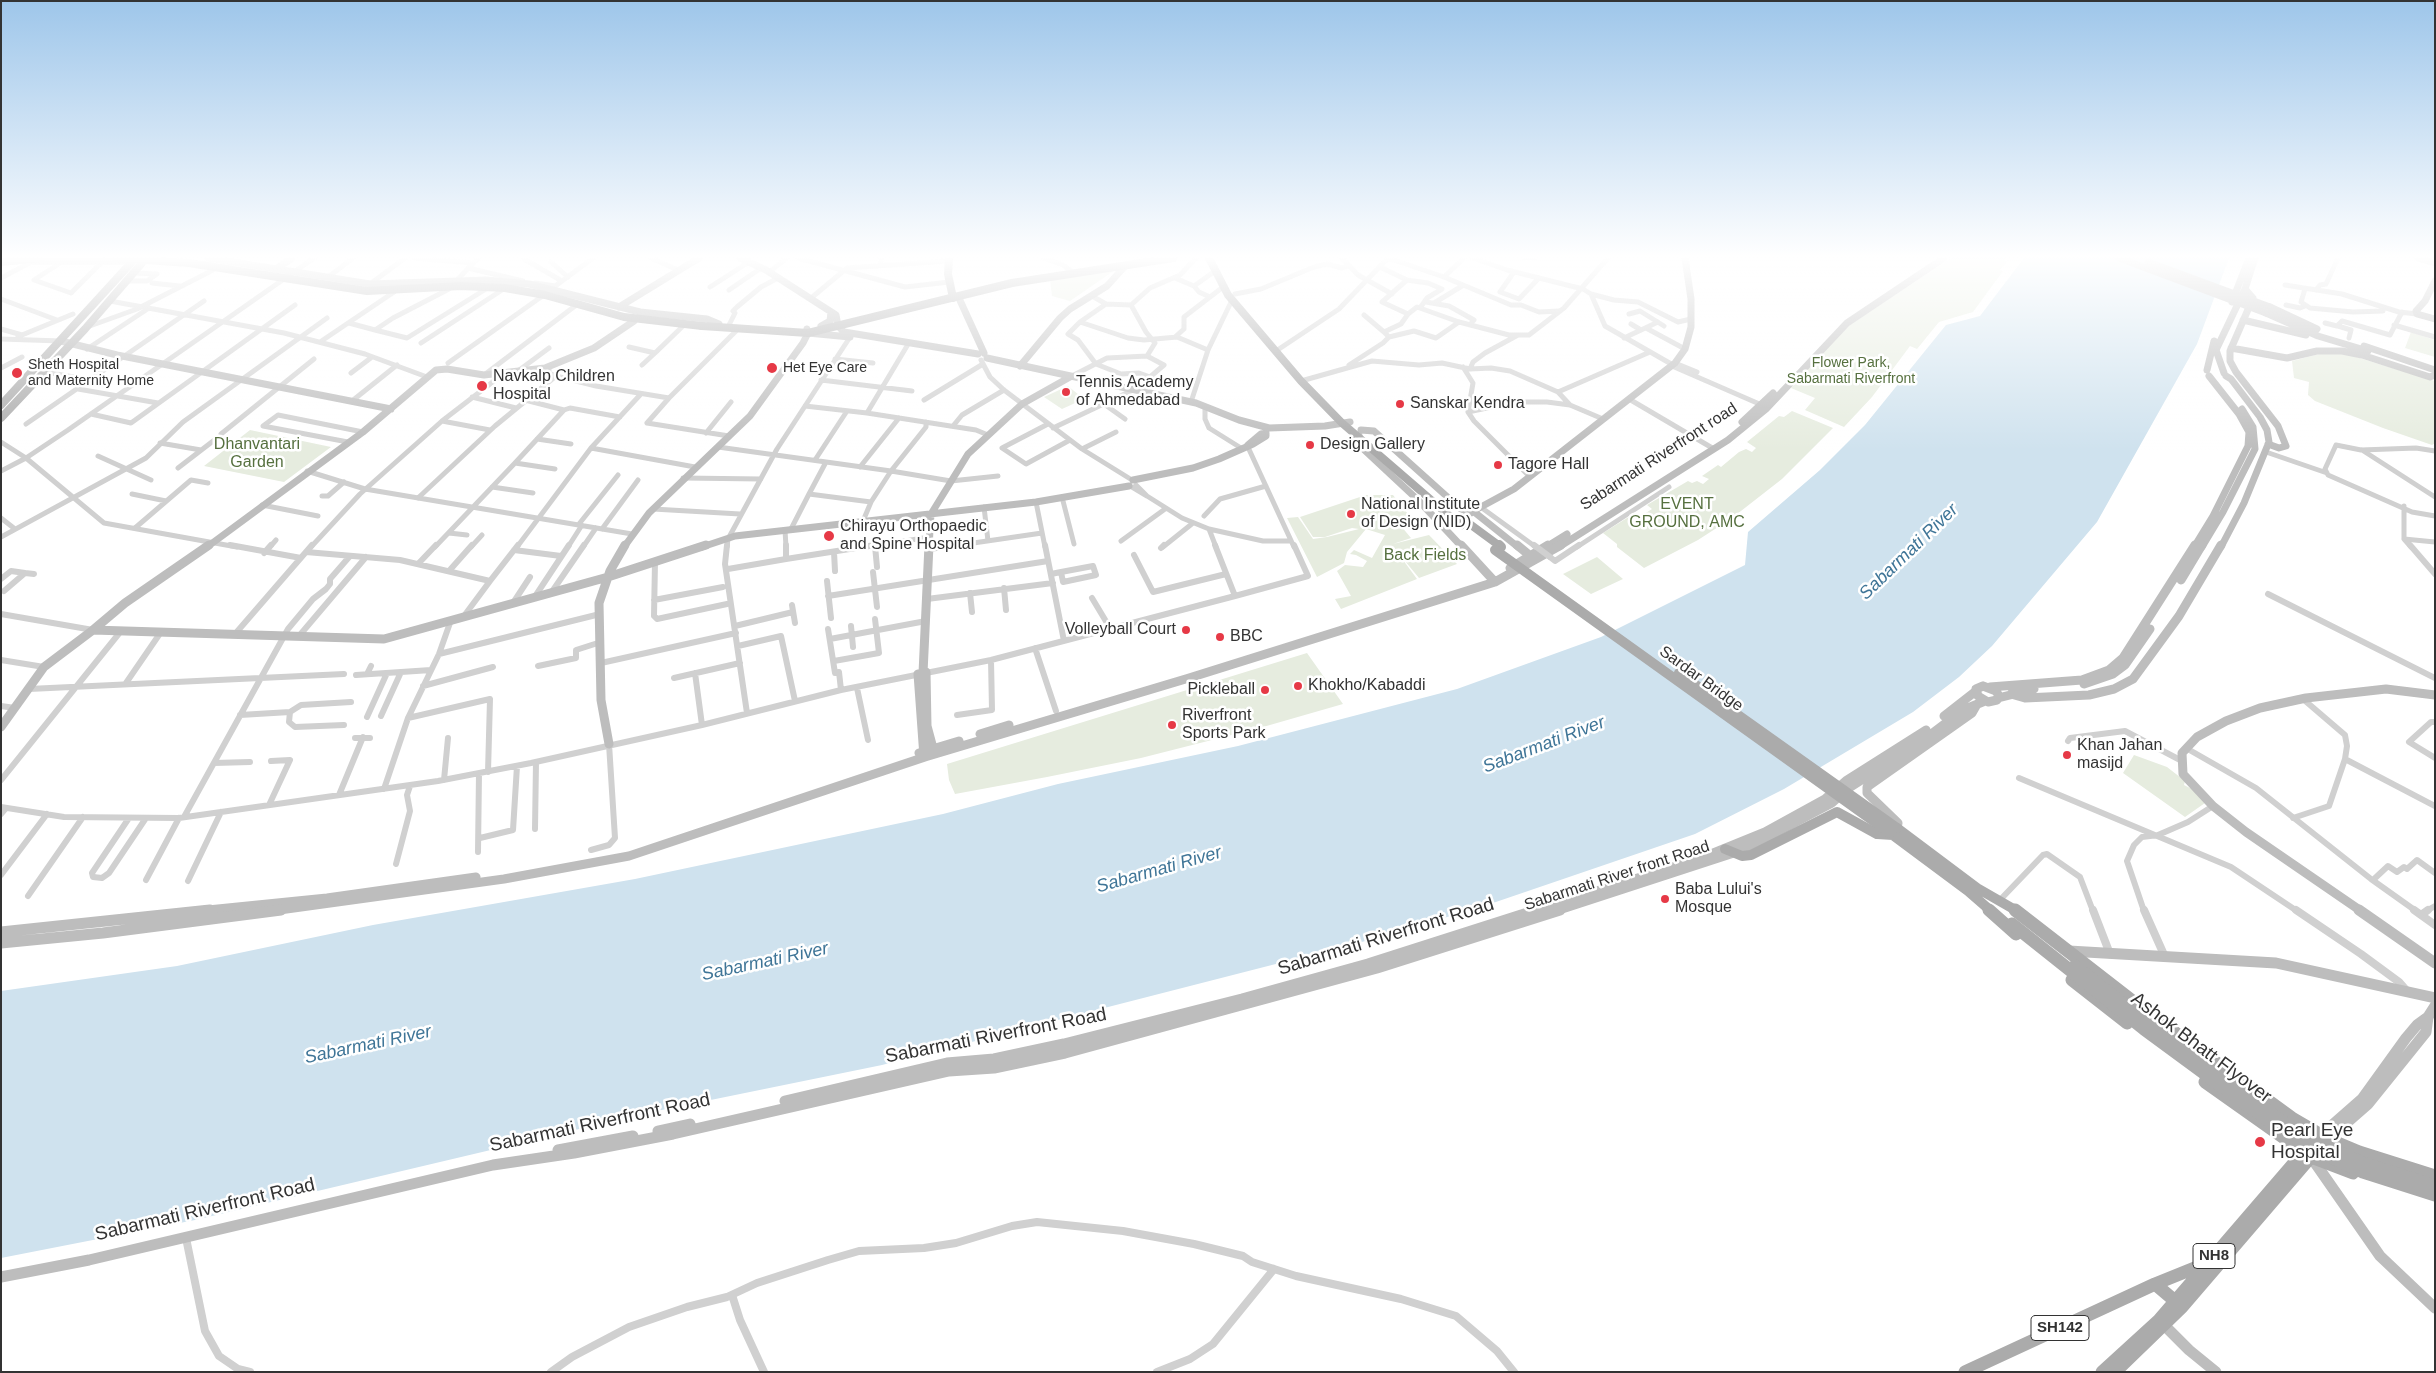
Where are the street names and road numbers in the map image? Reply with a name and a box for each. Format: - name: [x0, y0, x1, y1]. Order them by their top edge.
- street label: Sabarmati Riverfront road: [1577, 399, 1741, 515]
- street label: Sardar Bridge: [1655, 642, 1747, 716]
- street label: Sabarmati River front Road: [1522, 837, 1712, 915]
- street label: Sabarmati Riverfront Road: [1275, 893, 1497, 981]
- street label: Ashok Bhatt Flyover: [2126, 988, 2276, 1108]
- street label: Sabarmati Riverfront Road: [883, 1003, 1109, 1069]
- street label: Sabarmati Riverfront Road: [488, 1088, 712, 1158]
- street label: Sabarmati Riverfront Road: [93, 1174, 317, 1246]
- road number: NH8: [2193, 1244, 2235, 1268]
- road number: SH142: [2031, 1316, 2089, 1340]

